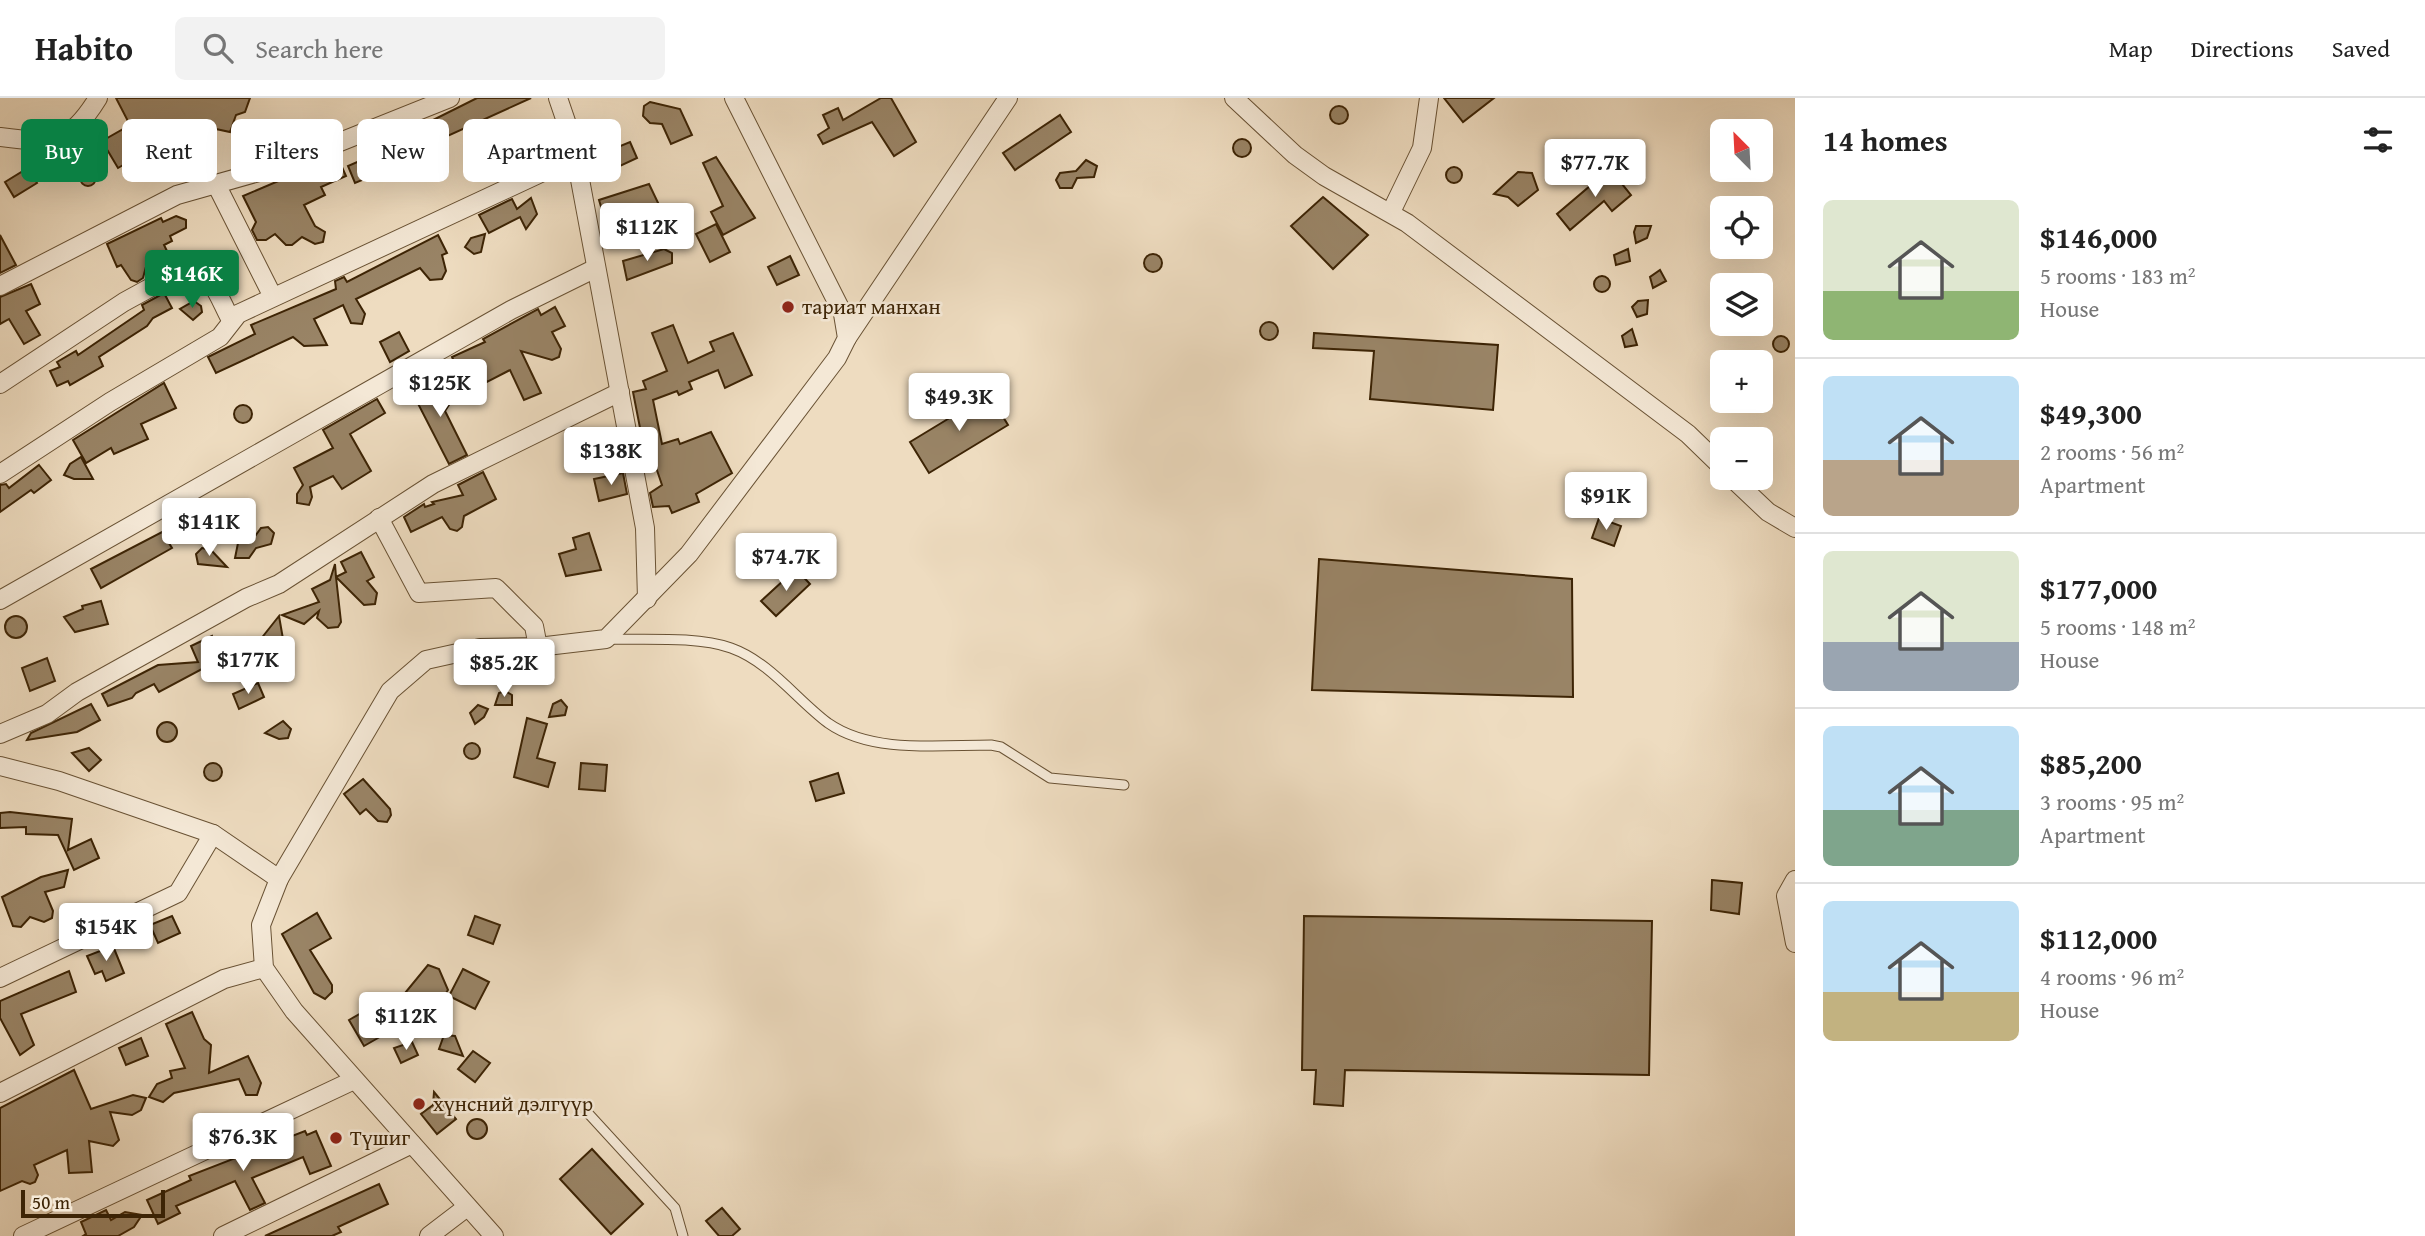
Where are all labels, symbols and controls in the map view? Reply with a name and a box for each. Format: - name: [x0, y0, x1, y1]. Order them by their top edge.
- search box: [175, 17, 665, 80]
- text: Habito: [35, 24, 133, 72]
- icon: search: [199, 29, 237, 67]
- text: Search here: [255, 29, 383, 68]
- text: Map: [2109, 31, 2153, 66]
- text: Directions: [2191, 31, 2294, 66]
- text: Saved: [2332, 31, 2390, 66]
- text: 14 homes: [1823, 118, 1948, 162]
- chip: Buy: [21, 119, 108, 182]
- chip: Rent: [122, 119, 217, 182]
- chip: Filters: [231, 119, 343, 182]
- chip: New: [357, 119, 449, 182]
- chip: Apartment: [463, 119, 621, 182]
- north arrow: [1710, 119, 1773, 182]
- map controls: [1710, 119, 1773, 490]
- icon: filters: [2359, 121, 2397, 159]
- pin: $77.7K: [1538, 140, 1652, 199]
- text: $77.7K: [1561, 145, 1629, 178]
- button: locate: [1710, 196, 1773, 259]
- pin: $112K: [598, 204, 696, 263]
- text: $112K: [616, 209, 678, 242]
- text: $146,000: [2040, 215, 2157, 259]
- icon: home: [1879, 228, 1963, 312]
- pin: $146K: [143, 250, 241, 310]
- text: $146K: [161, 256, 223, 289]
- text: 5 rooms · 183 m²: [2040, 259, 2195, 292]
- button: layers: [1710, 273, 1773, 336]
- place label: тариат манхан: [802, 291, 941, 322]
- text: House: [2040, 292, 2099, 325]
- marker: тариат манхан: [780, 299, 796, 315]
- button: +: [1710, 350, 1773, 413]
- pin: $125K: [391, 360, 489, 419]
- text: $125K: [409, 365, 471, 398]
- pin: $49.3K: [902, 374, 1016, 433]
- text: $49.3K: [925, 379, 993, 412]
- text: $49,300: [2040, 391, 2142, 435]
- icon: home: [1879, 404, 1963, 488]
- button: −: [1710, 427, 1773, 490]
- pin: $138K: [562, 428, 660, 487]
- text: $138K: [580, 433, 642, 466]
- text: 2 rooms · 56 m²: [2040, 435, 2184, 468]
- text: Apartment: [2040, 468, 2145, 501]
- pin: $91K: [1565, 472, 1647, 532]
- text: $91K: [1581, 478, 1631, 511]
- pin: $141K: [160, 498, 258, 558]
- text: $141K: [178, 504, 240, 537]
- pin: $74.7K: [729, 533, 843, 593]
- text: $74.7K: [752, 539, 820, 572]
- text: $177,000: [2040, 566, 2157, 610]
- icon: home: [1879, 579, 1963, 663]
- text: 5 rooms · 148 m²: [2040, 610, 2195, 643]
- pin: $177K: [199, 636, 297, 696]
- pin: $85.2K: [447, 640, 561, 699]
- text: $177K: [217, 642, 279, 675]
- text: House: [2040, 643, 2099, 676]
- text: $85.2K: [470, 645, 538, 678]
- text: $85,200: [2040, 741, 2142, 785]
- icon: home: [1879, 754, 1963, 838]
- text: 3 rooms · 95 m²: [2040, 785, 2184, 818]
- text: Apartment: [2040, 818, 2145, 851]
- pin: $154K: [57, 904, 155, 963]
- text: $154K: [75, 909, 137, 942]
- text: $112,000: [2040, 916, 2157, 960]
- icon: home: [1879, 929, 1963, 1013]
- text: 4 rooms · 96 m²: [2040, 960, 2184, 993]
- pin: $112K: [357, 992, 455, 1052]
- text: House: [2040, 993, 2099, 1026]
- text: $112K: [375, 998, 437, 1031]
- place label: хүнсний дэлгүүр: [433, 1088, 593, 1119]
- marker: хүнсний дэлгүүр: [411, 1096, 427, 1112]
- pin: $76.3K: [186, 1114, 300, 1173]
- text: $76.3K: [209, 1119, 277, 1152]
- place label: Түшиг: [350, 1122, 410, 1153]
- marker: Түшиг: [328, 1130, 344, 1146]
- scale bar: [21, 1187, 164, 1219]
- text: 50 m: [32, 1188, 70, 1216]

